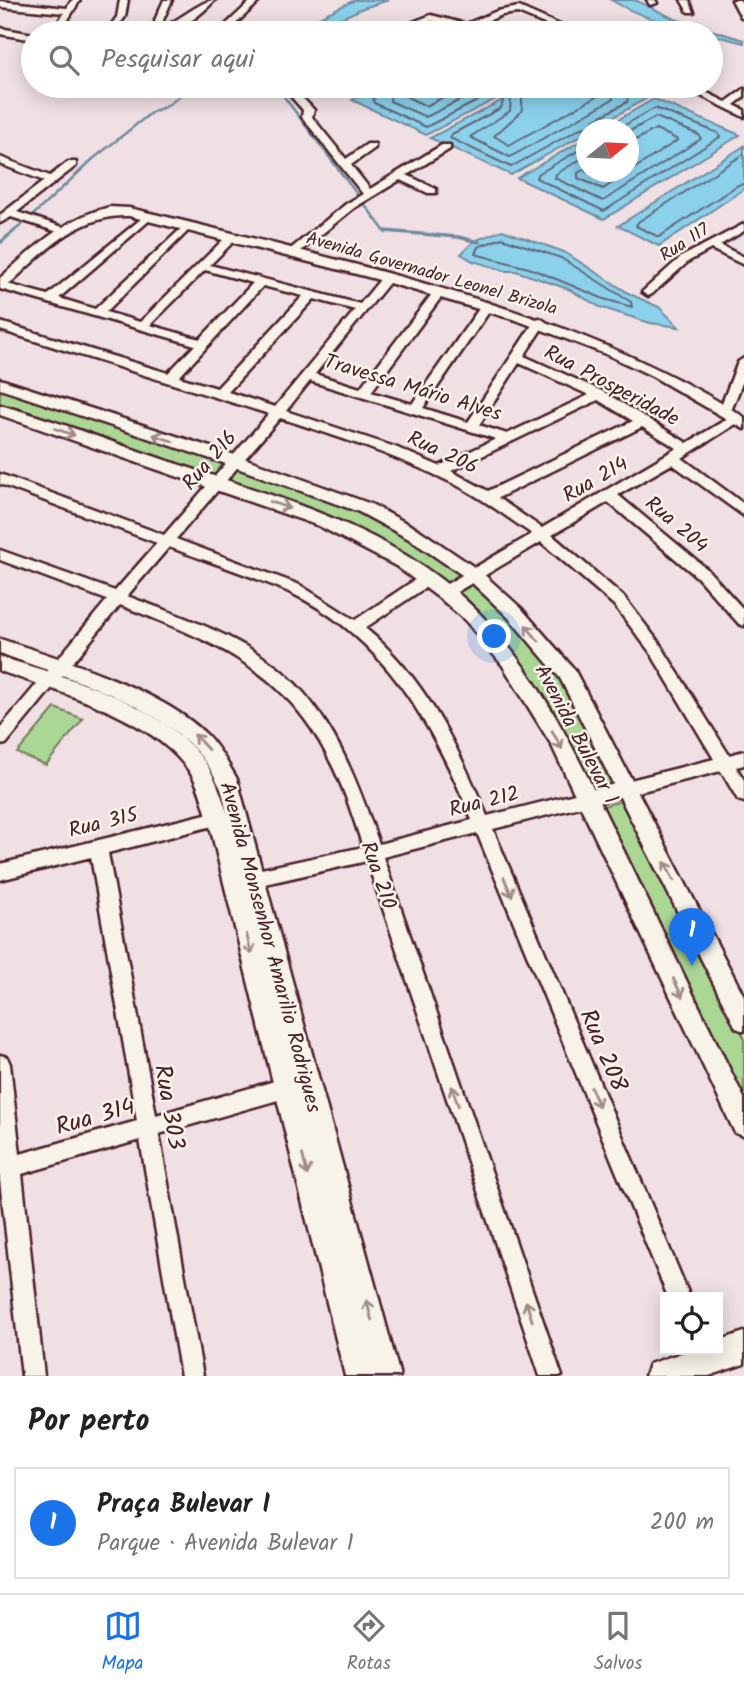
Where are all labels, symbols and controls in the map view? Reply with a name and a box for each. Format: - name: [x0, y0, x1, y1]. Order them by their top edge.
- search box: [21, 21, 723, 98]
- text: Pesquisar aqui: [101, 39, 254, 81]
- icon: search: [45, 41, 83, 79]
- north arrow: [576, 119, 639, 182]
- street label: Rua 117: [654, 216, 716, 270]
- street label: Avenida Governador Leonel Brizola: [302, 225, 561, 324]
- street label: Rua Prosperidade: [538, 337, 685, 436]
- street label: Travessa Mário Alves: [320, 346, 505, 431]
- street label: Rua 216: [174, 423, 246, 499]
- street label: Rua 206: [401, 423, 483, 484]
- one-way arrow: [53, 427, 75, 439]
- one-way arrow: [153, 431, 175, 443]
- street label: Rua 214: [557, 448, 635, 512]
- street label: Rua 204: [637, 488, 715, 562]
- one-way arrow: [269, 500, 291, 512]
- your location: [477, 619, 511, 653]
- one-way arrow: [524, 624, 539, 642]
- street label: Avenida Bulevar 1: [525, 659, 627, 811]
- one-way arrow: [550, 729, 564, 749]
- one-way arrow: [193, 733, 209, 751]
- street label: Avenida Monsenhor Amarilio Rodrigues: [209, 778, 330, 1116]
- street label: Rua 212: [446, 778, 523, 827]
- street label: Rua 315: [65, 799, 143, 848]
- street label: Rua 210: [351, 837, 405, 914]
- one-way arrow: [661, 862, 675, 882]
- one-way arrow: [502, 876, 515, 897]
- pin: 1: [669, 908, 715, 966]
- one-way arrow: [243, 933, 256, 955]
- one-way arrow: [672, 977, 686, 998]
- street label: Rua 208: [568, 1003, 638, 1099]
- street label: Rua 303: [142, 1062, 195, 1153]
- one-way arrow: [448, 1086, 460, 1108]
- one-way arrow: [590, 1086, 603, 1107]
- street label: Rua 314: [51, 1088, 140, 1147]
- one-way arrow: [299, 1153, 312, 1176]
- map controls: [660, 1292, 723, 1355]
- button: locate: [660, 1292, 723, 1355]
- one-way arrow: [362, 1299, 375, 1322]
- one-way arrow: [522, 1301, 534, 1323]
- text: Por perto: [28, 1398, 149, 1446]
- text: Praça Bulevar I: [97, 1484, 270, 1526]
- text: 1: [50, 1505, 56, 1541]
- text: 200 m: [650, 1505, 714, 1541]
- text: Parque · Avenida Bulevar 1: [97, 1526, 354, 1562]
- tab: Mapa: [102, 1607, 144, 1679]
- tab: Rotas: [347, 1607, 391, 1679]
- tab: Salvos: [594, 1607, 642, 1679]

